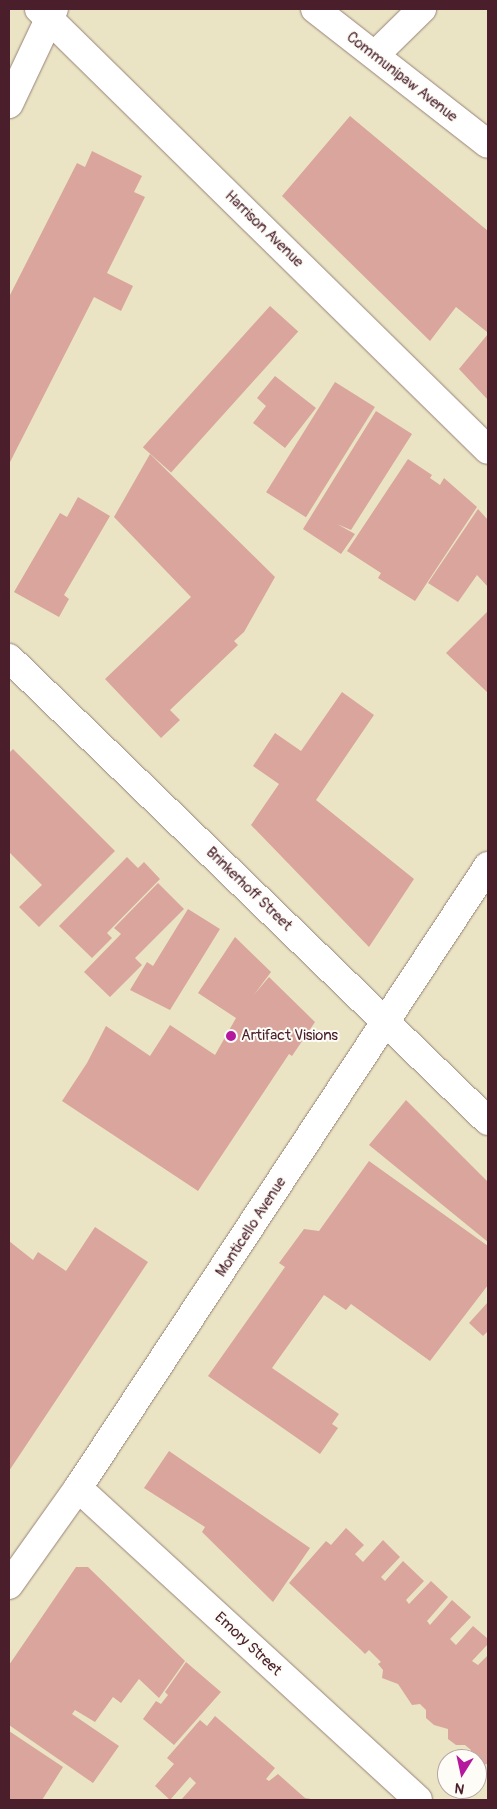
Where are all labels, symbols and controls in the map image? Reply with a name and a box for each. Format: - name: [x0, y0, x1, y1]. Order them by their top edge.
- street label: Communipaw Avenue: [343, 28, 461, 126]
- street label: Harrison Avenue: [221, 187, 307, 271]
- street label: Brinkerhoff Street: [202, 843, 296, 935]
- place label: Artifact Visions: [241, 1027, 338, 1045]
- marker: Artifact Visions: [225, 1030, 237, 1042]
- street label: Monticello Avenue: [212, 1174, 290, 1280]
- street label: Emory Street: [211, 1608, 285, 1680]
- north arrow: [437, 1749, 487, 1799]
- text: N: [453, 1779, 466, 1797]

